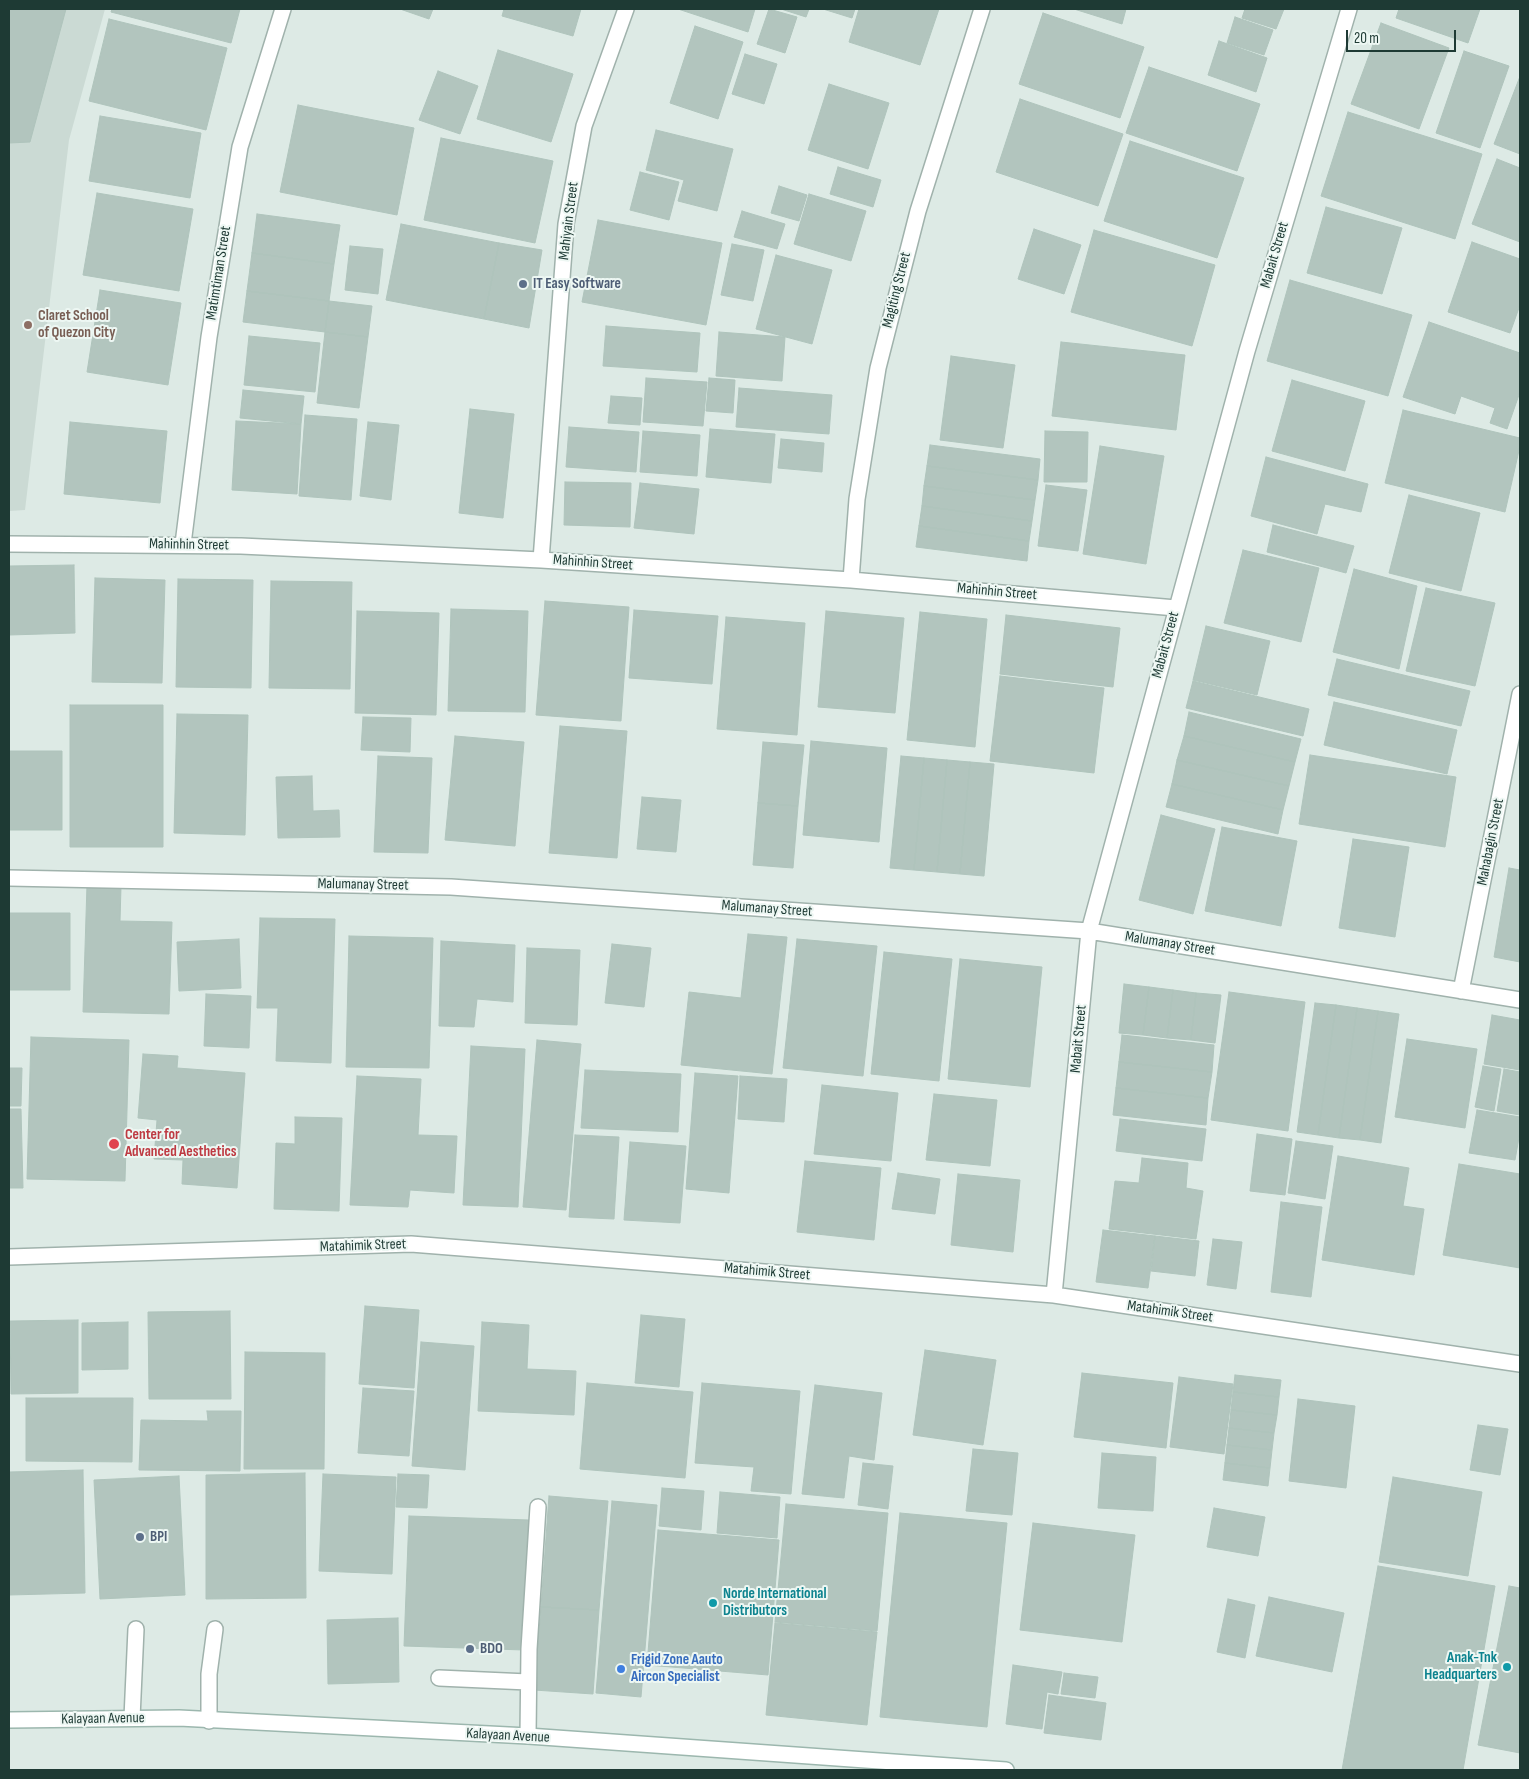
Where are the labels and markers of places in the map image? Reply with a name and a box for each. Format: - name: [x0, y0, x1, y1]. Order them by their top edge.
- place label: IT Easy Software: [533, 275, 621, 293]
- marker: IT Easy Software: [517, 278, 529, 290]
- place label: Claret School of Quezon City: [38, 307, 115, 342]
- marker: Claret School of Quezon City: [22, 319, 34, 331]
- place label: Center for Advanced Aesthetics: [125, 1126, 237, 1161]
- marker: Center for Advanced Aesthetics: [107, 1137, 121, 1151]
- place label: BPI: [150, 1528, 167, 1546]
- marker: BPI: [134, 1531, 146, 1543]
- place label: Norde International Distributors: [723, 1585, 826, 1620]
- marker: Norde International Distributors: [707, 1597, 719, 1609]
- place label: BDO: [480, 1640, 503, 1658]
- marker: BDO: [464, 1643, 476, 1655]
- place label: Anak-Tnk Headquarters: [1424, 1649, 1497, 1684]
- place label: Frigid Zone Aauto Aircon Specialist: [631, 1651, 723, 1686]
- marker: Anak-Tnk Headquarters: [1501, 1661, 1513, 1673]
- marker: Frigid Zone Aauto Aircon Specialist: [615, 1663, 627, 1675]

